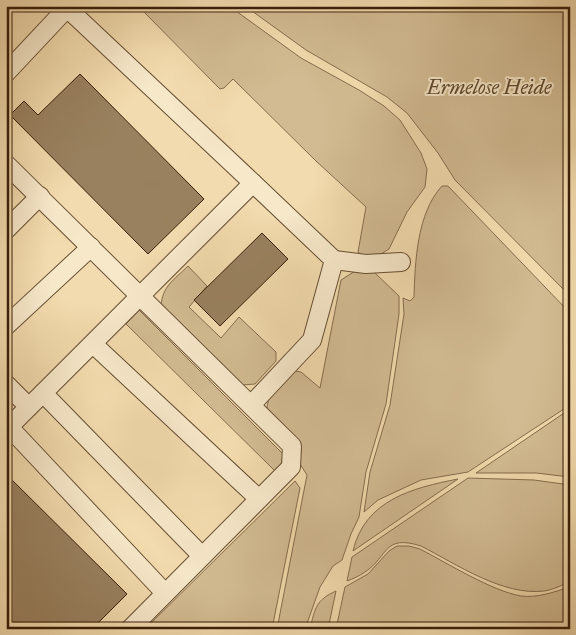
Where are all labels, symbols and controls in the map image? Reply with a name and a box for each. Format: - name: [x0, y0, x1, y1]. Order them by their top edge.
- park label: Ermelose Heide: [425, 75, 552, 99]

